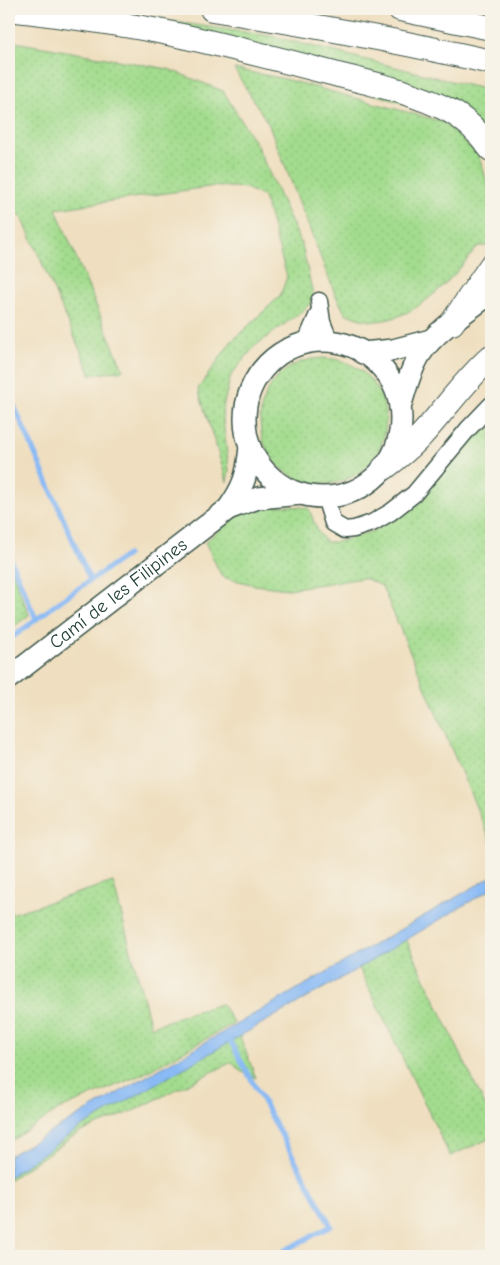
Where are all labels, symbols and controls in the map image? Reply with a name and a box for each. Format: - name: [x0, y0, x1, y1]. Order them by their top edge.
- street label: Camí de les Filipines: [45, 534, 192, 654]

